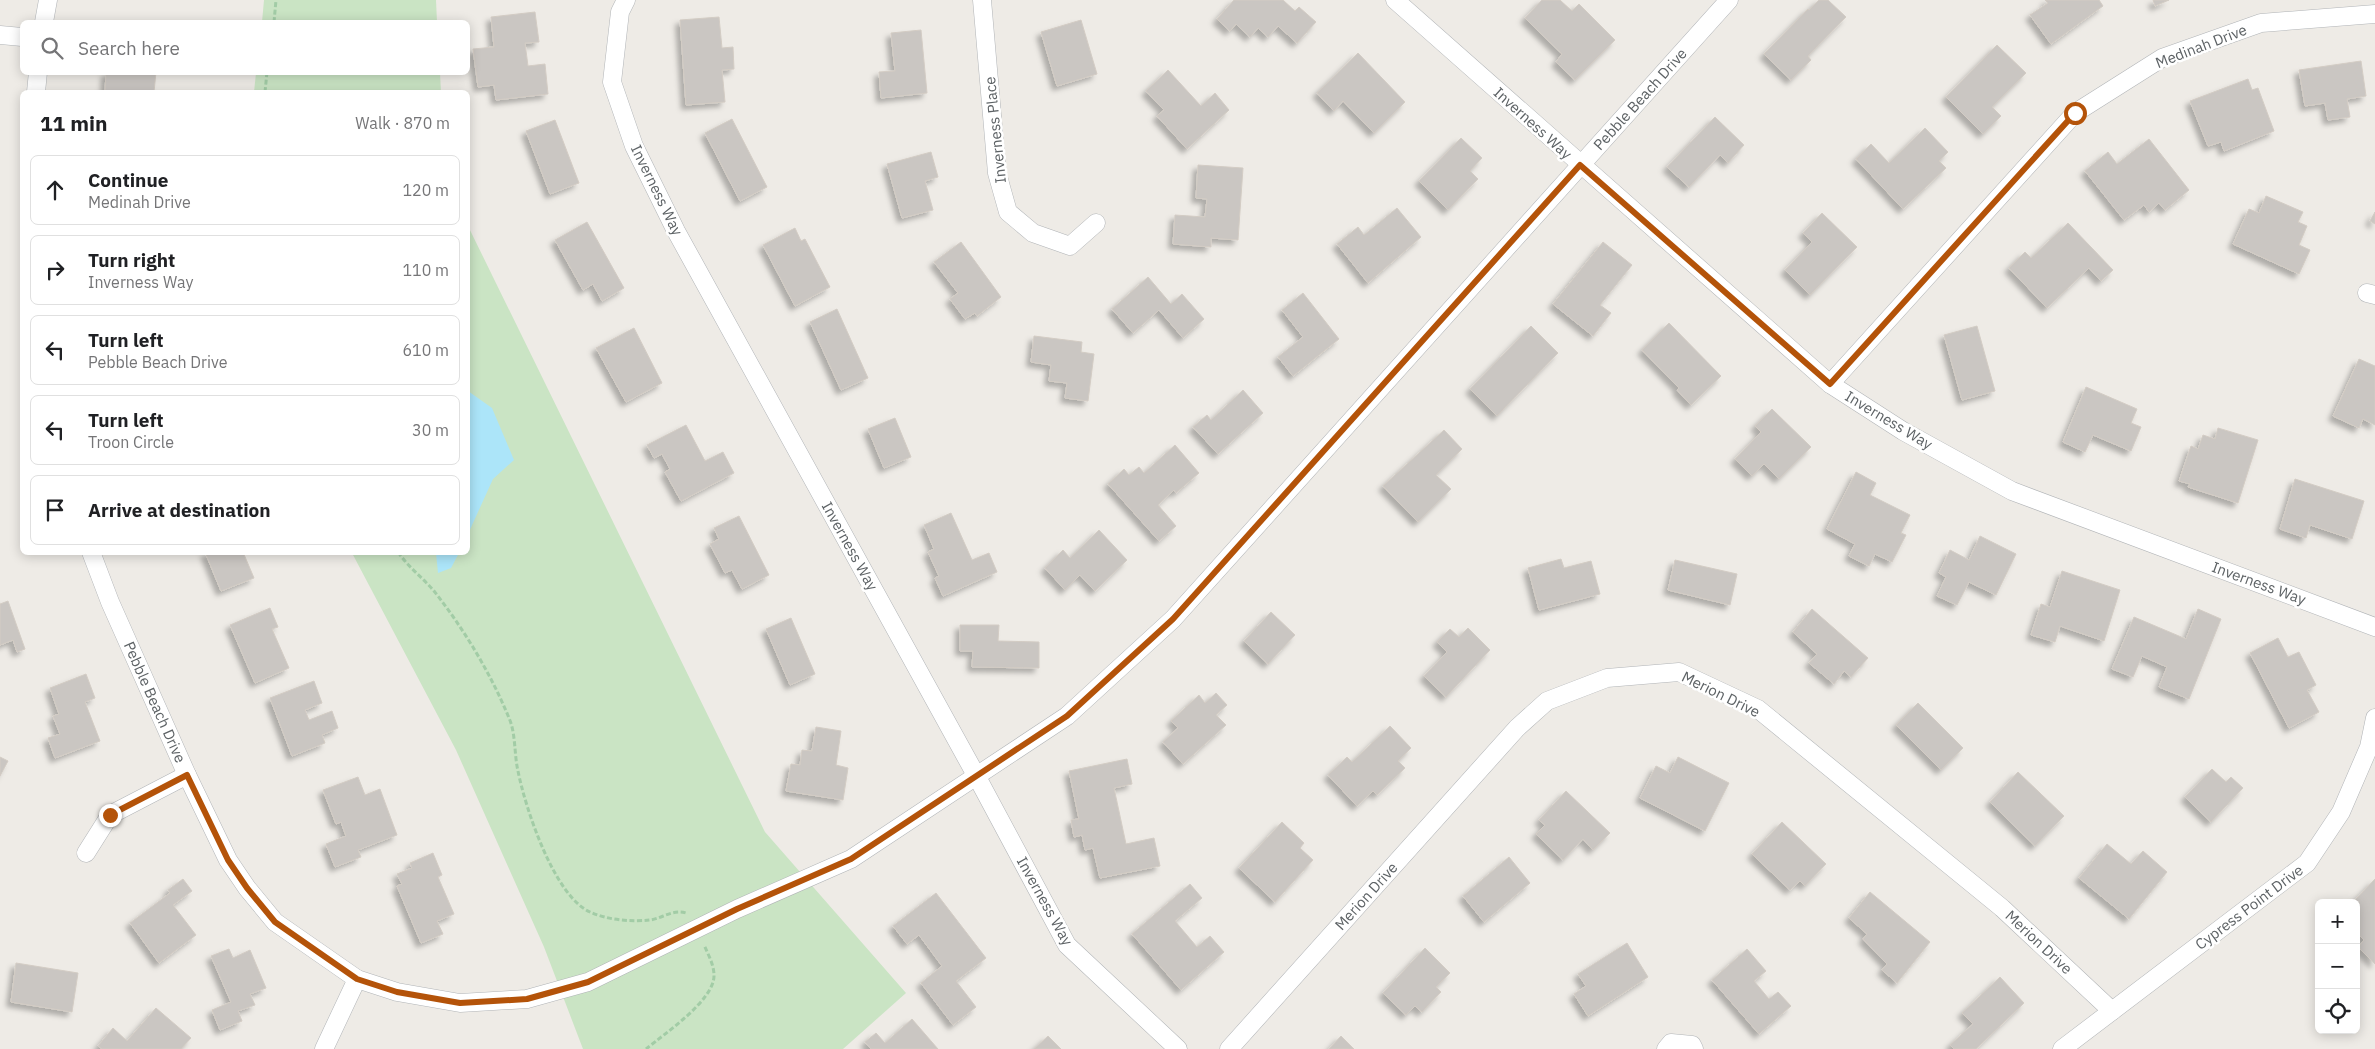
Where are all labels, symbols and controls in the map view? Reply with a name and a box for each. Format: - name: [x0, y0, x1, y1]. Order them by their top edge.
- search box: [20, 20, 470, 75]
- street label: Medinah Drive: [2153, 20, 2249, 72]
- icon: search: [38, 34, 66, 62]
- text: Search here: [78, 36, 180, 60]
- street label: Pebble Beach Drive: [1589, 44, 1691, 154]
- street label: Inverness Place: [980, 76, 1010, 184]
- street label: Inverness Way: [1490, 83, 1576, 163]
- route start: [2064, 102, 2087, 125]
- text: 11 min: [40, 109, 107, 137]
- text: Walk · 870 m: [355, 113, 450, 133]
- street label: Inverness Way: [627, 141, 687, 239]
- text: Continue: [88, 168, 168, 192]
- icon: ahead: [41, 176, 69, 204]
- text: 120 m: [402, 180, 449, 200]
- text: Medinah Drive: [88, 192, 191, 212]
- text: Turn right: [88, 248, 175, 272]
- icon: right: [41, 256, 69, 284]
- text: 110 m: [402, 260, 449, 280]
- text: Inverness Way: [88, 272, 193, 292]
- text: Turn left: [88, 328, 164, 352]
- icon: left: [41, 336, 69, 364]
- text: 610 m: [402, 340, 449, 360]
- text: Pebble Beach Drive: [88, 352, 227, 372]
- street label: Inverness Way: [1842, 386, 1937, 454]
- text: Turn left: [88, 408, 164, 432]
- icon: left: [41, 416, 69, 444]
- text: 30 m: [412, 420, 449, 440]
- text: Troon Circle: [88, 432, 174, 452]
- icon: arrive: [41, 496, 69, 524]
- text: Arrive at destination: [88, 498, 271, 522]
- street label: Inverness Way: [818, 498, 883, 594]
- street label: Inverness Way: [2209, 557, 2309, 609]
- street label: Pebble Beach Drive: [120, 638, 190, 766]
- street label: Merion Drive: [1679, 667, 1763, 721]
- route end: [99, 804, 122, 827]
- street label: Inverness Way: [1013, 853, 1078, 949]
- street label: Merion Drive: [1331, 858, 1401, 934]
- street label: Cypress Point Drive: [2191, 860, 2307, 954]
- map controls: [2315, 899, 2360, 1034]
- button: +: [2315, 899, 2360, 944]
- street label: Merion Drive: [2001, 906, 2077, 978]
- button: −: [2315, 944, 2360, 989]
- button: locate: [2315, 989, 2360, 1034]

